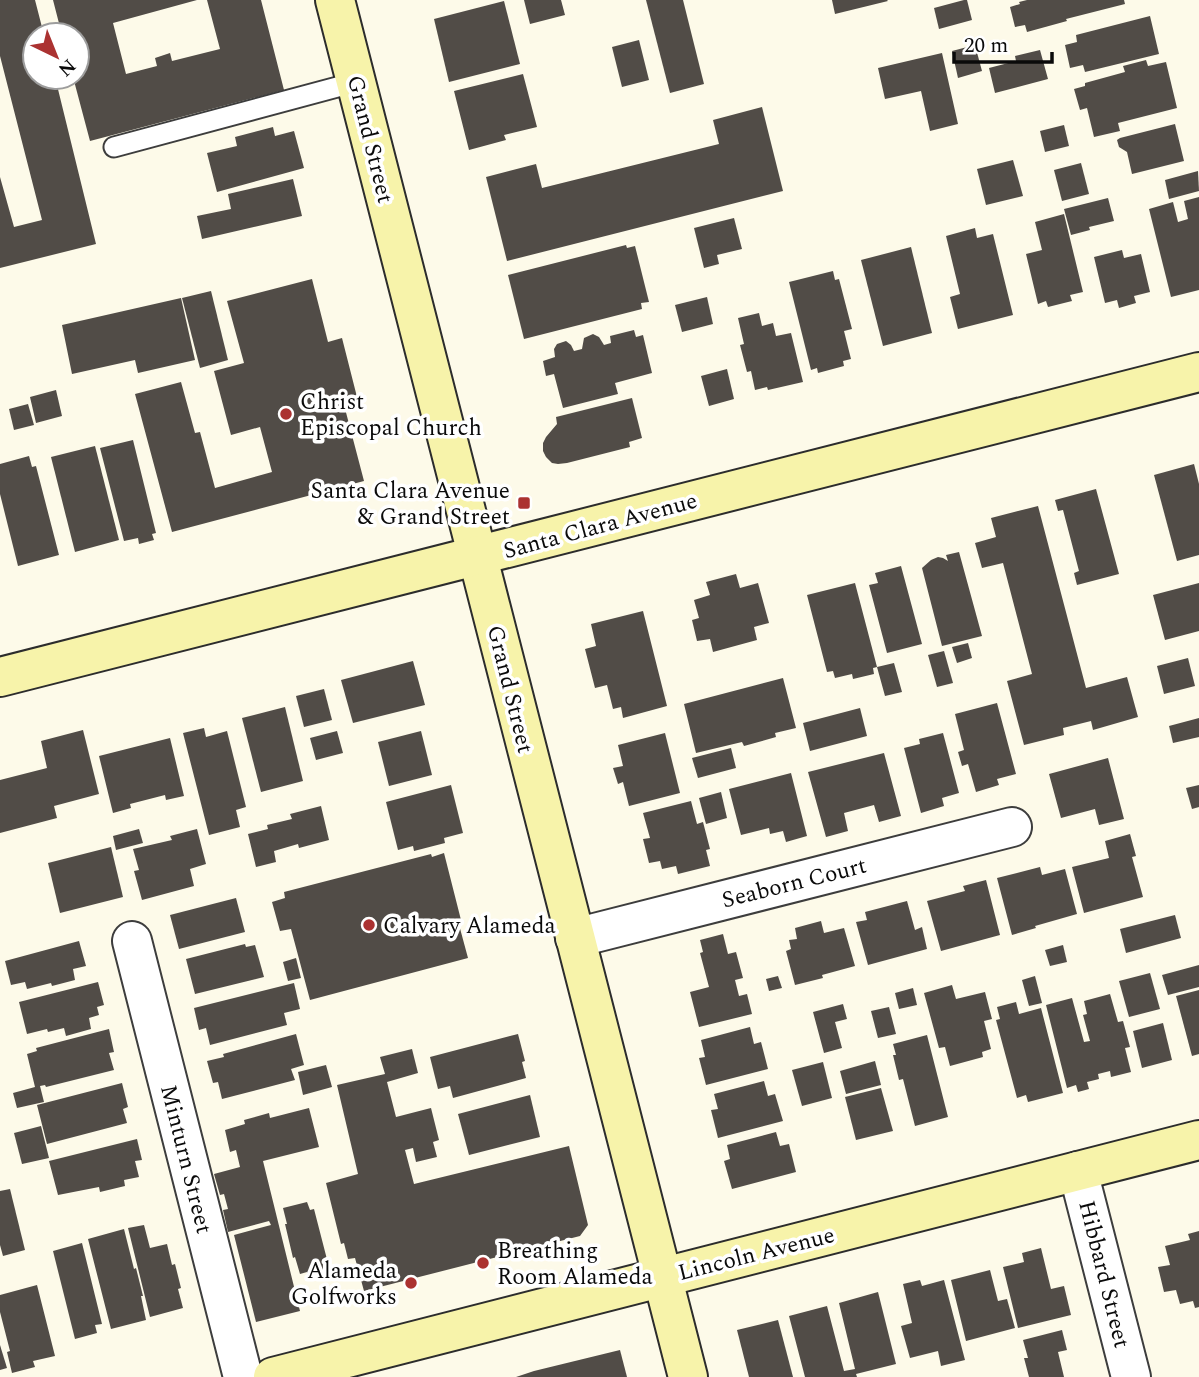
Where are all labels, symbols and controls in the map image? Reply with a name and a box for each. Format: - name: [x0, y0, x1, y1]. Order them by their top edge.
- north arrow: [21, 21, 91, 91]
- scale bar: [954, 21, 1052, 65]
- text: 20 m: [964, 30, 1008, 62]
- text: N: [51, 51, 82, 83]
- street label: Grand Street: [337, 72, 402, 207]
- place label: Christ Episcopal Church: [300, 385, 482, 446]
- marker: Christ Episcopal Church: [278, 406, 294, 422]
- place label: Santa Clara Avenue & Grand Street: [311, 474, 510, 535]
- street label: Santa Clara Avenue: [500, 484, 701, 569]
- marker: Santa Clara Avenue & Grand Street: [516, 495, 532, 511]
- street label: Grand Street: [477, 622, 542, 757]
- street label: Seaborn Court: [718, 849, 870, 918]
- place label: Calvary Alameda: [383, 909, 556, 944]
- marker: Calvary Alameda: [361, 917, 377, 933]
- street label: Minturn Street: [150, 1081, 221, 1237]
- street label: Hibbard Street: [1068, 1197, 1139, 1352]
- street label: Lincoln Avenue: [674, 1218, 838, 1291]
- place label: Breathing Room Alameda: [497, 1234, 653, 1295]
- place label: Alameda Golfworks: [291, 1254, 397, 1315]
- marker: Breathing Room Alameda: [475, 1255, 491, 1271]
- marker: Alameda Golfworks: [403, 1275, 419, 1291]

